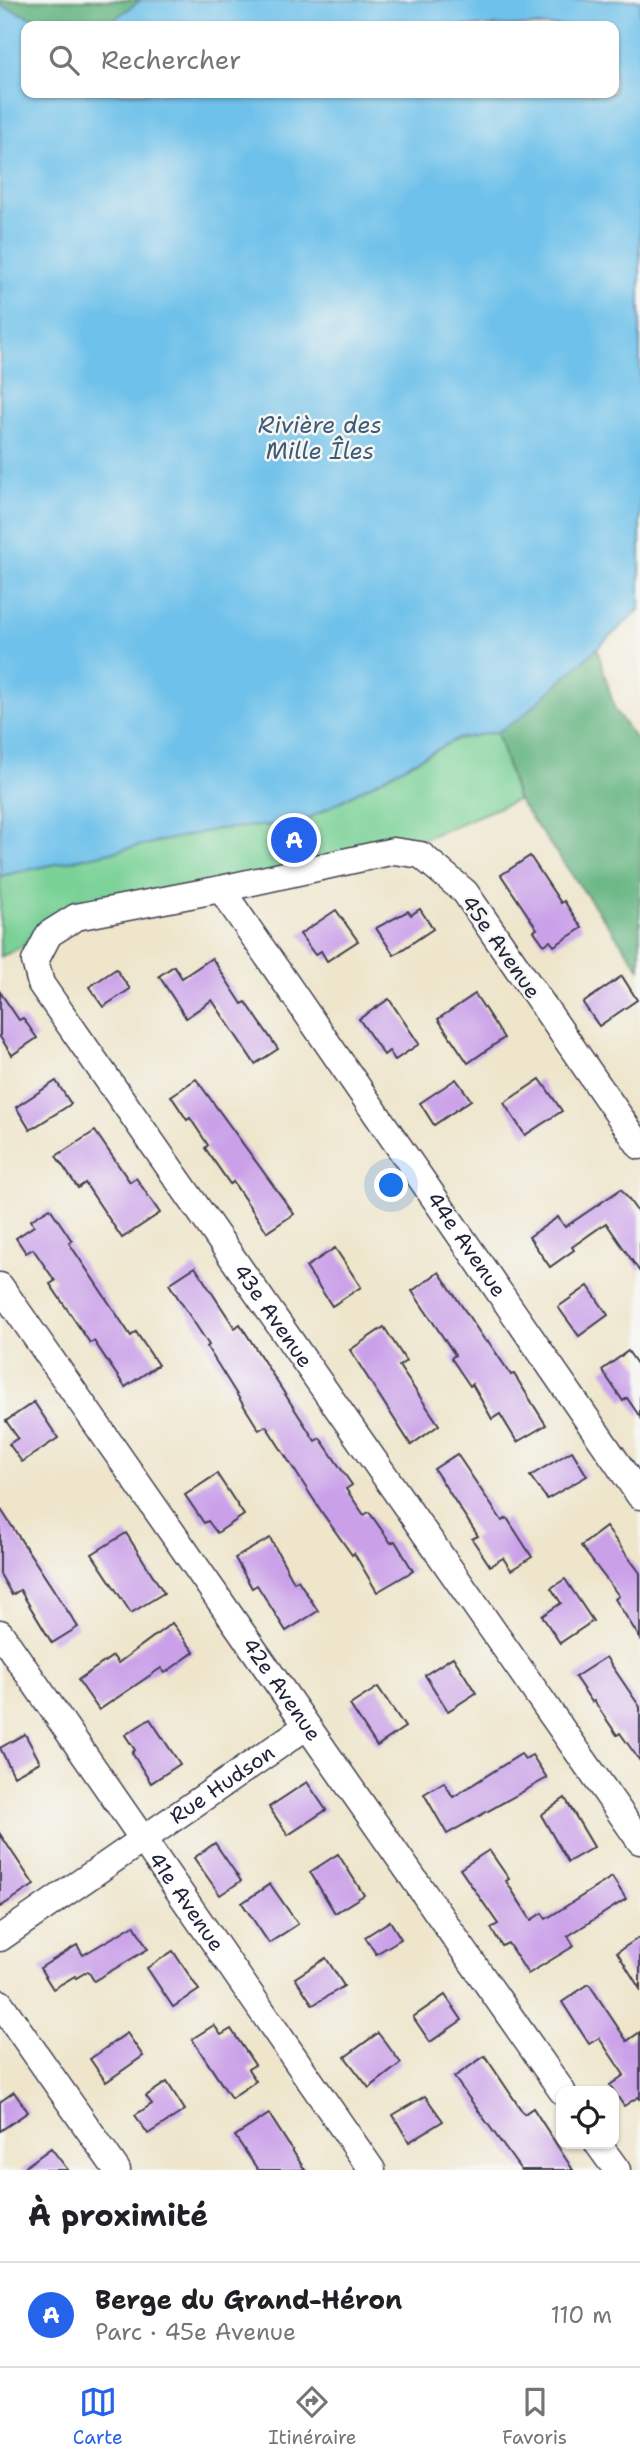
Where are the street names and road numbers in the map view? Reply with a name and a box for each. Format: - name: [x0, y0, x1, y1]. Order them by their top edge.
- street label: 45e Avenue: [455, 890, 547, 1004]
- street label: 44e Avenue: [420, 1186, 513, 1303]
- street label: 43e Avenue: [227, 1258, 319, 1373]
- street label: 42e Avenue: [236, 1632, 328, 1747]
- street label: Rue Hudson: [164, 1739, 280, 1831]
- street label: 41e Avenue: [142, 1847, 230, 1957]

